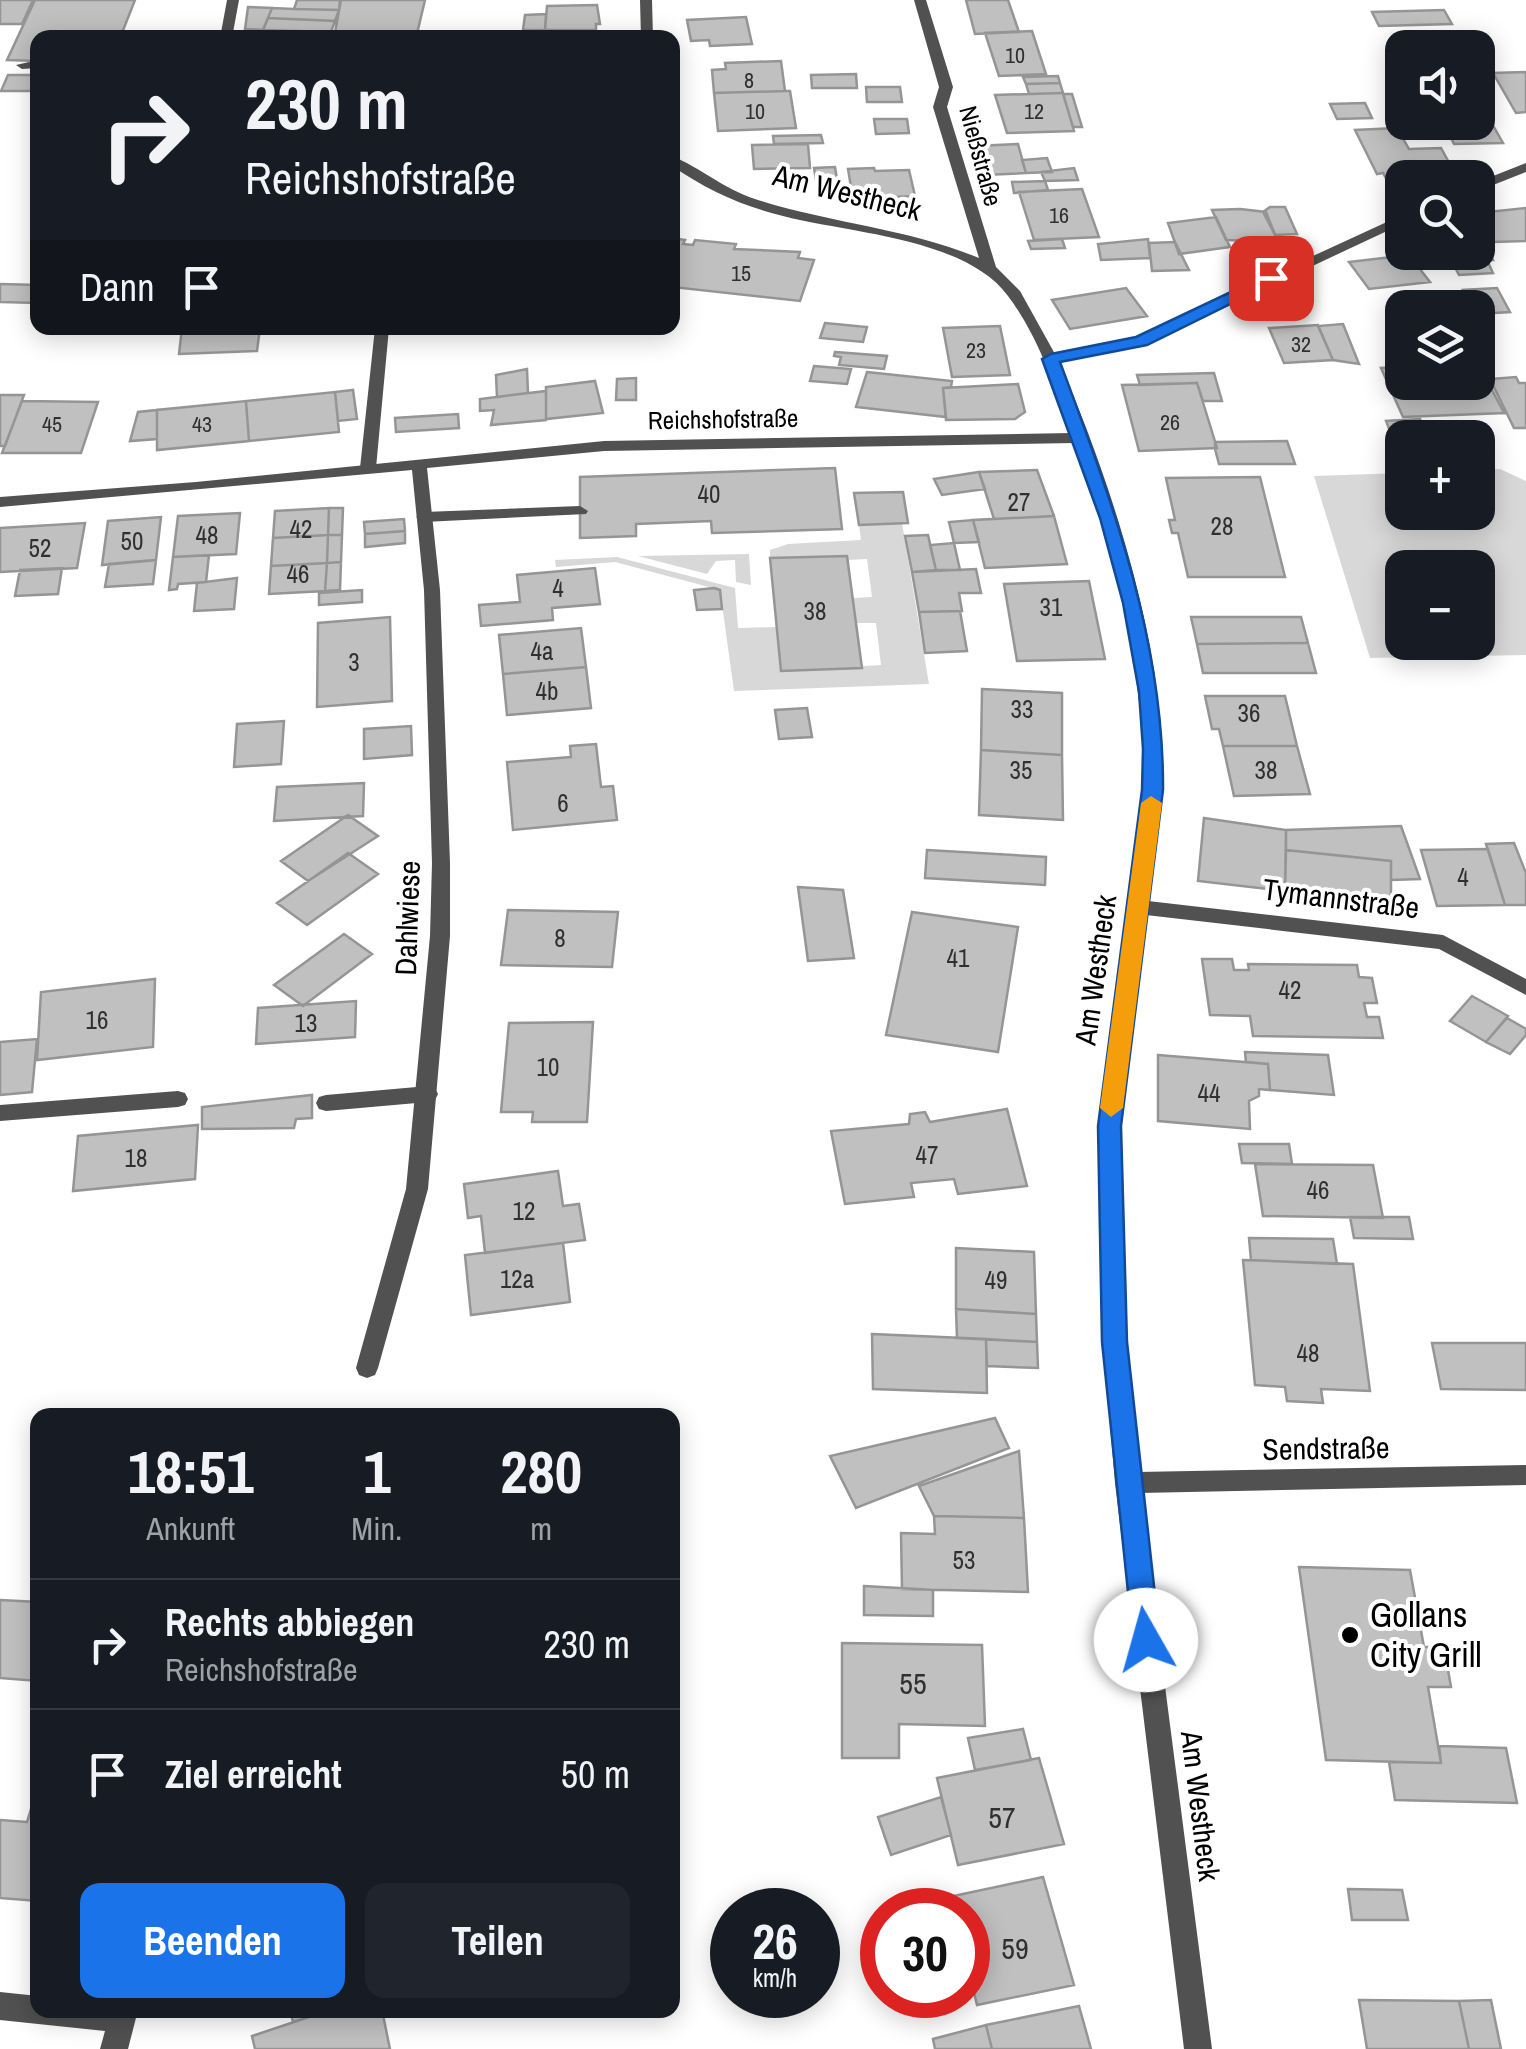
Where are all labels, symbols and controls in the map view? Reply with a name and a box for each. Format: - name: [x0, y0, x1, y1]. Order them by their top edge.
- map controls: [1385, 30, 1495, 660]
- button: sound: [1385, 30, 1495, 140]
- house number: 10: [1005, 40, 1025, 70]
- text: 230 m: [245, 57, 408, 151]
- house number: 8: [744, 65, 754, 95]
- icon: right: [80, 70, 210, 200]
- house number: 10: [745, 96, 765, 126]
- house number: 12: [1024, 96, 1044, 126]
- street label: Nießstraße: [951, 102, 1011, 210]
- text: Reichshofstraße: [245, 147, 516, 208]
- street label: Am Westheck: [768, 154, 926, 230]
- button: search: [1385, 160, 1495, 270]
- house number: 16: [1049, 200, 1069, 230]
- pin: [1229, 236, 1314, 321]
- icon: arrive: [1244, 251, 1299, 306]
- house number: 15: [731, 258, 751, 288]
- icon: arrive: [174, 260, 229, 315]
- text: Dann: [80, 262, 154, 313]
- button: layers: [1385, 290, 1495, 400]
- house number: 32: [1291, 329, 1311, 359]
- house number: 23: [966, 335, 986, 365]
- street label: Reichshofstraße: [648, 401, 798, 437]
- house number: 26: [1160, 407, 1180, 437]
- house number: 45: [42, 409, 62, 439]
- house number: 43: [192, 409, 212, 439]
- button: +: [1385, 420, 1495, 530]
- house number: 40: [698, 477, 720, 511]
- house number: 27: [1008, 485, 1030, 519]
- house number: 28: [1211, 509, 1233, 543]
- house number: 42: [290, 512, 312, 546]
- house number: 48: [196, 518, 218, 552]
- house number: 50: [121, 524, 143, 558]
- house number: 52: [29, 531, 51, 565]
- button: −: [1385, 550, 1495, 660]
- house number: 46: [287, 557, 309, 591]
- house number: 4: [552, 571, 564, 605]
- house number: 31: [1040, 590, 1063, 624]
- house number: 38: [804, 594, 826, 628]
- house number: 4a: [531, 634, 554, 668]
- house number: 3: [348, 645, 360, 679]
- house number: 4b: [536, 674, 558, 708]
- house number: 33: [1011, 692, 1033, 726]
- house number: 36: [1238, 696, 1260, 730]
- house number: 35: [1010, 753, 1032, 787]
- house number: 38: [1255, 753, 1277, 787]
- house number: 6: [557, 786, 569, 820]
- street label: Dahlwiese: [385, 860, 429, 976]
- house number: 4: [1457, 860, 1469, 894]
- street label: Tymannstraße: [1261, 869, 1422, 927]
- street label: Am Westheck: [1065, 891, 1125, 1049]
- house number: 8: [554, 921, 566, 955]
- house number: 41: [947, 941, 970, 975]
- house number: 42: [1279, 973, 1301, 1007]
- house number: 16: [86, 1003, 108, 1037]
- house number: 13: [295, 1006, 317, 1040]
- house number: 10: [537, 1050, 559, 1084]
- house number: 44: [1198, 1076, 1220, 1110]
- house number: 47: [916, 1138, 938, 1172]
- house number: 18: [125, 1141, 147, 1175]
- house number: 46: [1307, 1173, 1329, 1207]
- house number: 12: [513, 1194, 535, 1228]
- house number: 12a: [500, 1262, 535, 1296]
- house number: 49: [985, 1263, 1007, 1297]
- house number: 48: [1297, 1336, 1319, 1370]
- street label: Sendstraße: [1262, 1427, 1390, 1469]
- text: 18:51: [128, 1431, 254, 1512]
- text: 1: [363, 1431, 391, 1512]
- text: 280: [500, 1431, 582, 1512]
- text: Ankunft: [146, 1507, 235, 1550]
- text: Min.: [351, 1507, 402, 1550]
- text: m: [530, 1507, 552, 1550]
- house number: 53: [953, 1543, 975, 1577]
- position arrow: [1094, 1588, 1198, 1692]
- place label: Gollans City Grill: [1370, 1591, 1482, 1678]
- text: Rechts abbiegen: [165, 1597, 414, 1648]
- icon: right: [80, 1617, 135, 1672]
- text: 230 m: [543, 1619, 630, 1670]
- marker: Gollans City Grill: [1339, 1624, 1361, 1646]
- text: Reichshofstraße: [165, 1648, 358, 1691]
- house number: 55: [899, 1663, 927, 1703]
- street label: Am Westheck: [1172, 1727, 1230, 1884]
- icon: arrive: [80, 1747, 135, 1802]
- text: Ziel erreicht: [165, 1749, 342, 1800]
- text: 50 m: [561, 1749, 630, 1800]
- house number: 57: [988, 1797, 1016, 1837]
- button: Beenden: [80, 1883, 345, 1998]
- button: Teilen: [365, 1883, 630, 1998]
- speed limit sign: 30: [860, 1888, 990, 2018]
- text: 26: [752, 1907, 798, 1975]
- house number: 59: [1001, 1928, 1029, 1968]
- text: km/h: [753, 1961, 797, 1995]

